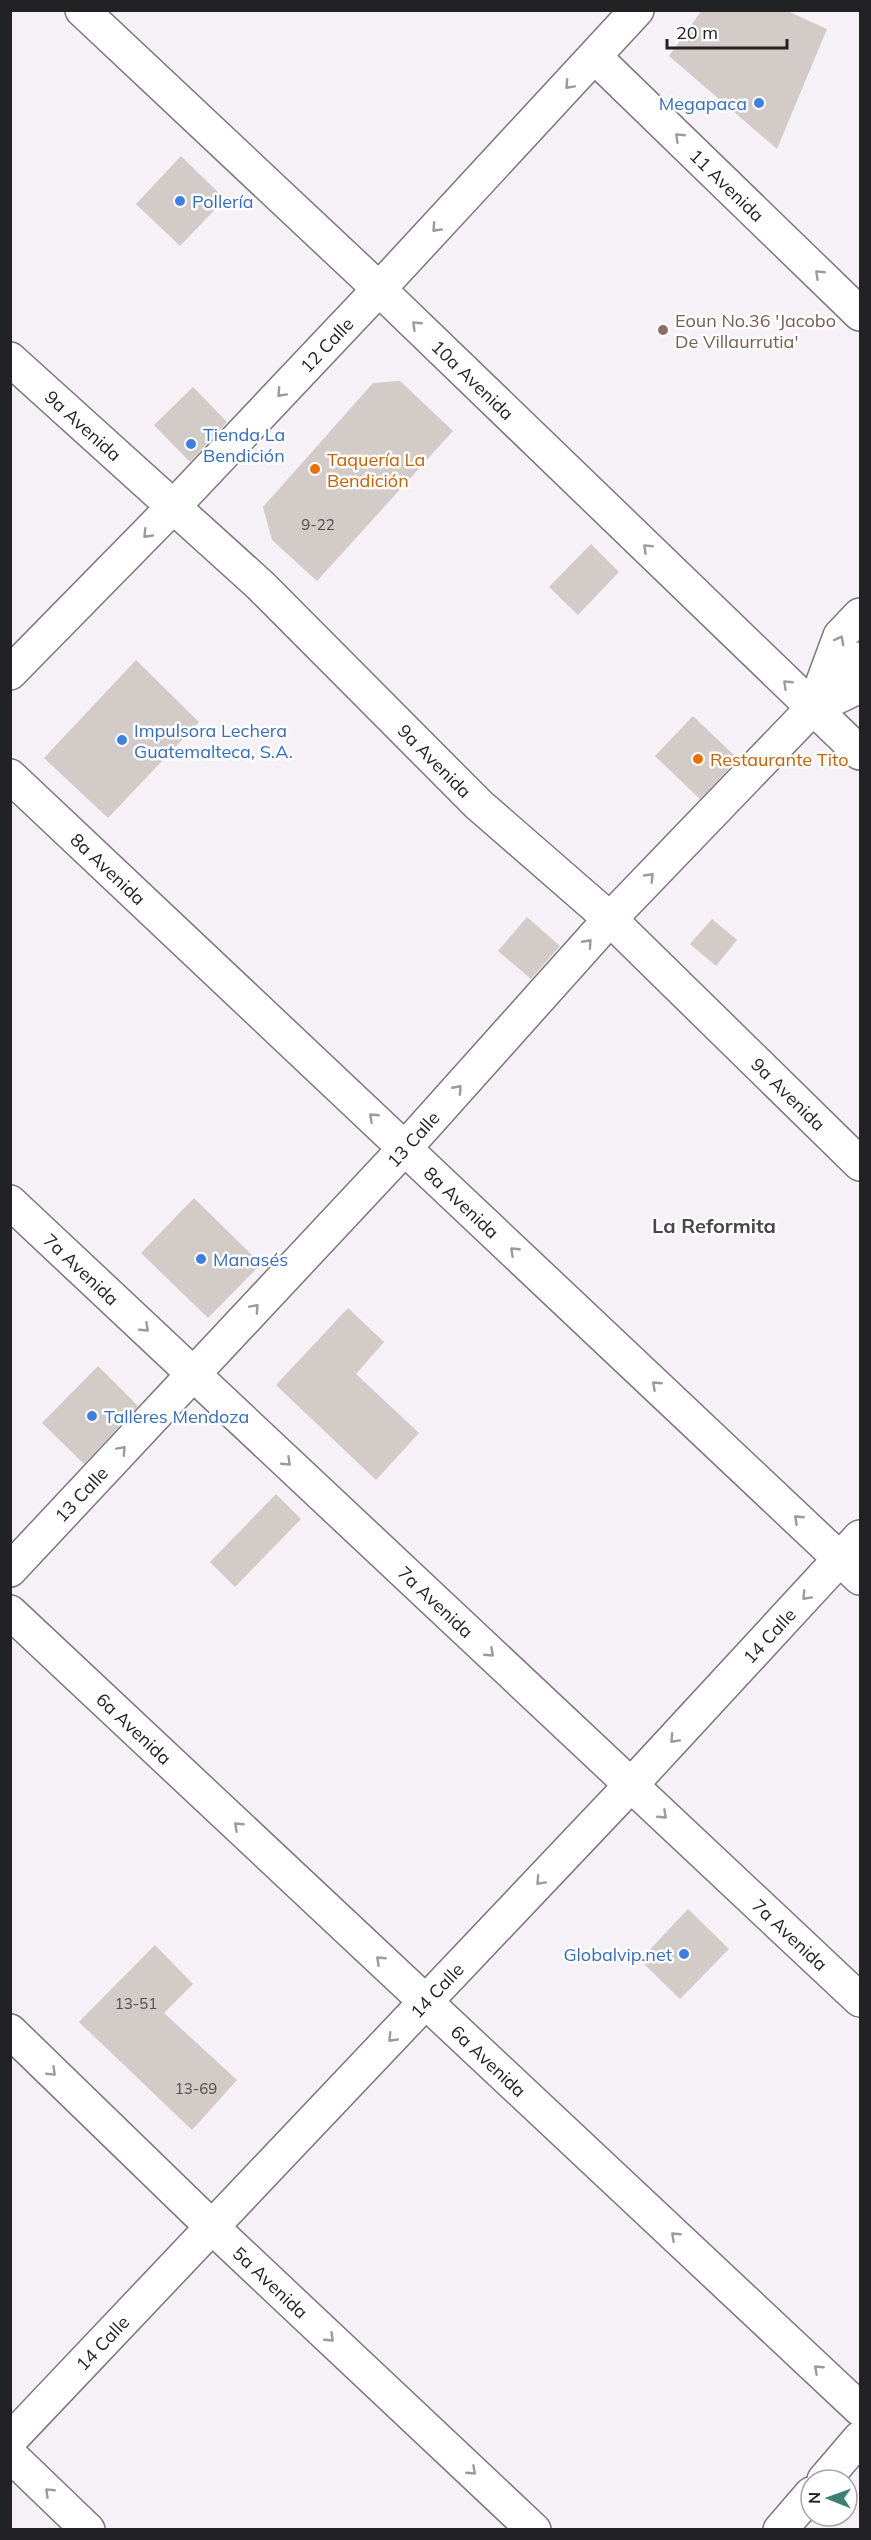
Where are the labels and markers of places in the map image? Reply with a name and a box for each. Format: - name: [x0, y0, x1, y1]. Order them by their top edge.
- place label: Megapaca: [659, 92, 747, 115]
- marker: Megapaca: [752, 96, 766, 110]
- place label: Pollería: [192, 190, 254, 213]
- marker: Pollería: [173, 194, 187, 208]
- place label: Eoun No.36 'Jacobo De Villaurrutia': [675, 309, 836, 353]
- marker: Eoun No.36 'Jacobo De Villaurrutia': [656, 323, 670, 337]
- place label: Tienda La Bendición: [203, 423, 285, 467]
- marker: Tienda La Bendición: [184, 437, 198, 451]
- place label: Taquería La Bendición: [327, 448, 425, 492]
- marker: Taquería La Bendición: [308, 462, 322, 476]
- place label: Impulsora Lechera Guatemalteca, S.A.: [134, 719, 293, 763]
- marker: Impulsora Lechera Guatemalteca, S.A.: [115, 733, 129, 747]
- place label: Restaurante Tito: [710, 748, 849, 771]
- marker: Restaurante Tito: [691, 752, 705, 766]
- place label: Manasés: [213, 1248, 288, 1271]
- marker: Manasés: [194, 1252, 208, 1266]
- place label: Talleres Mendoza: [104, 1405, 249, 1428]
- marker: Talleres Mendoza: [85, 1409, 99, 1423]
- place label: Globalvip.net: [563, 1943, 672, 1966]
- marker: Globalvip.net: [677, 1947, 691, 1961]

